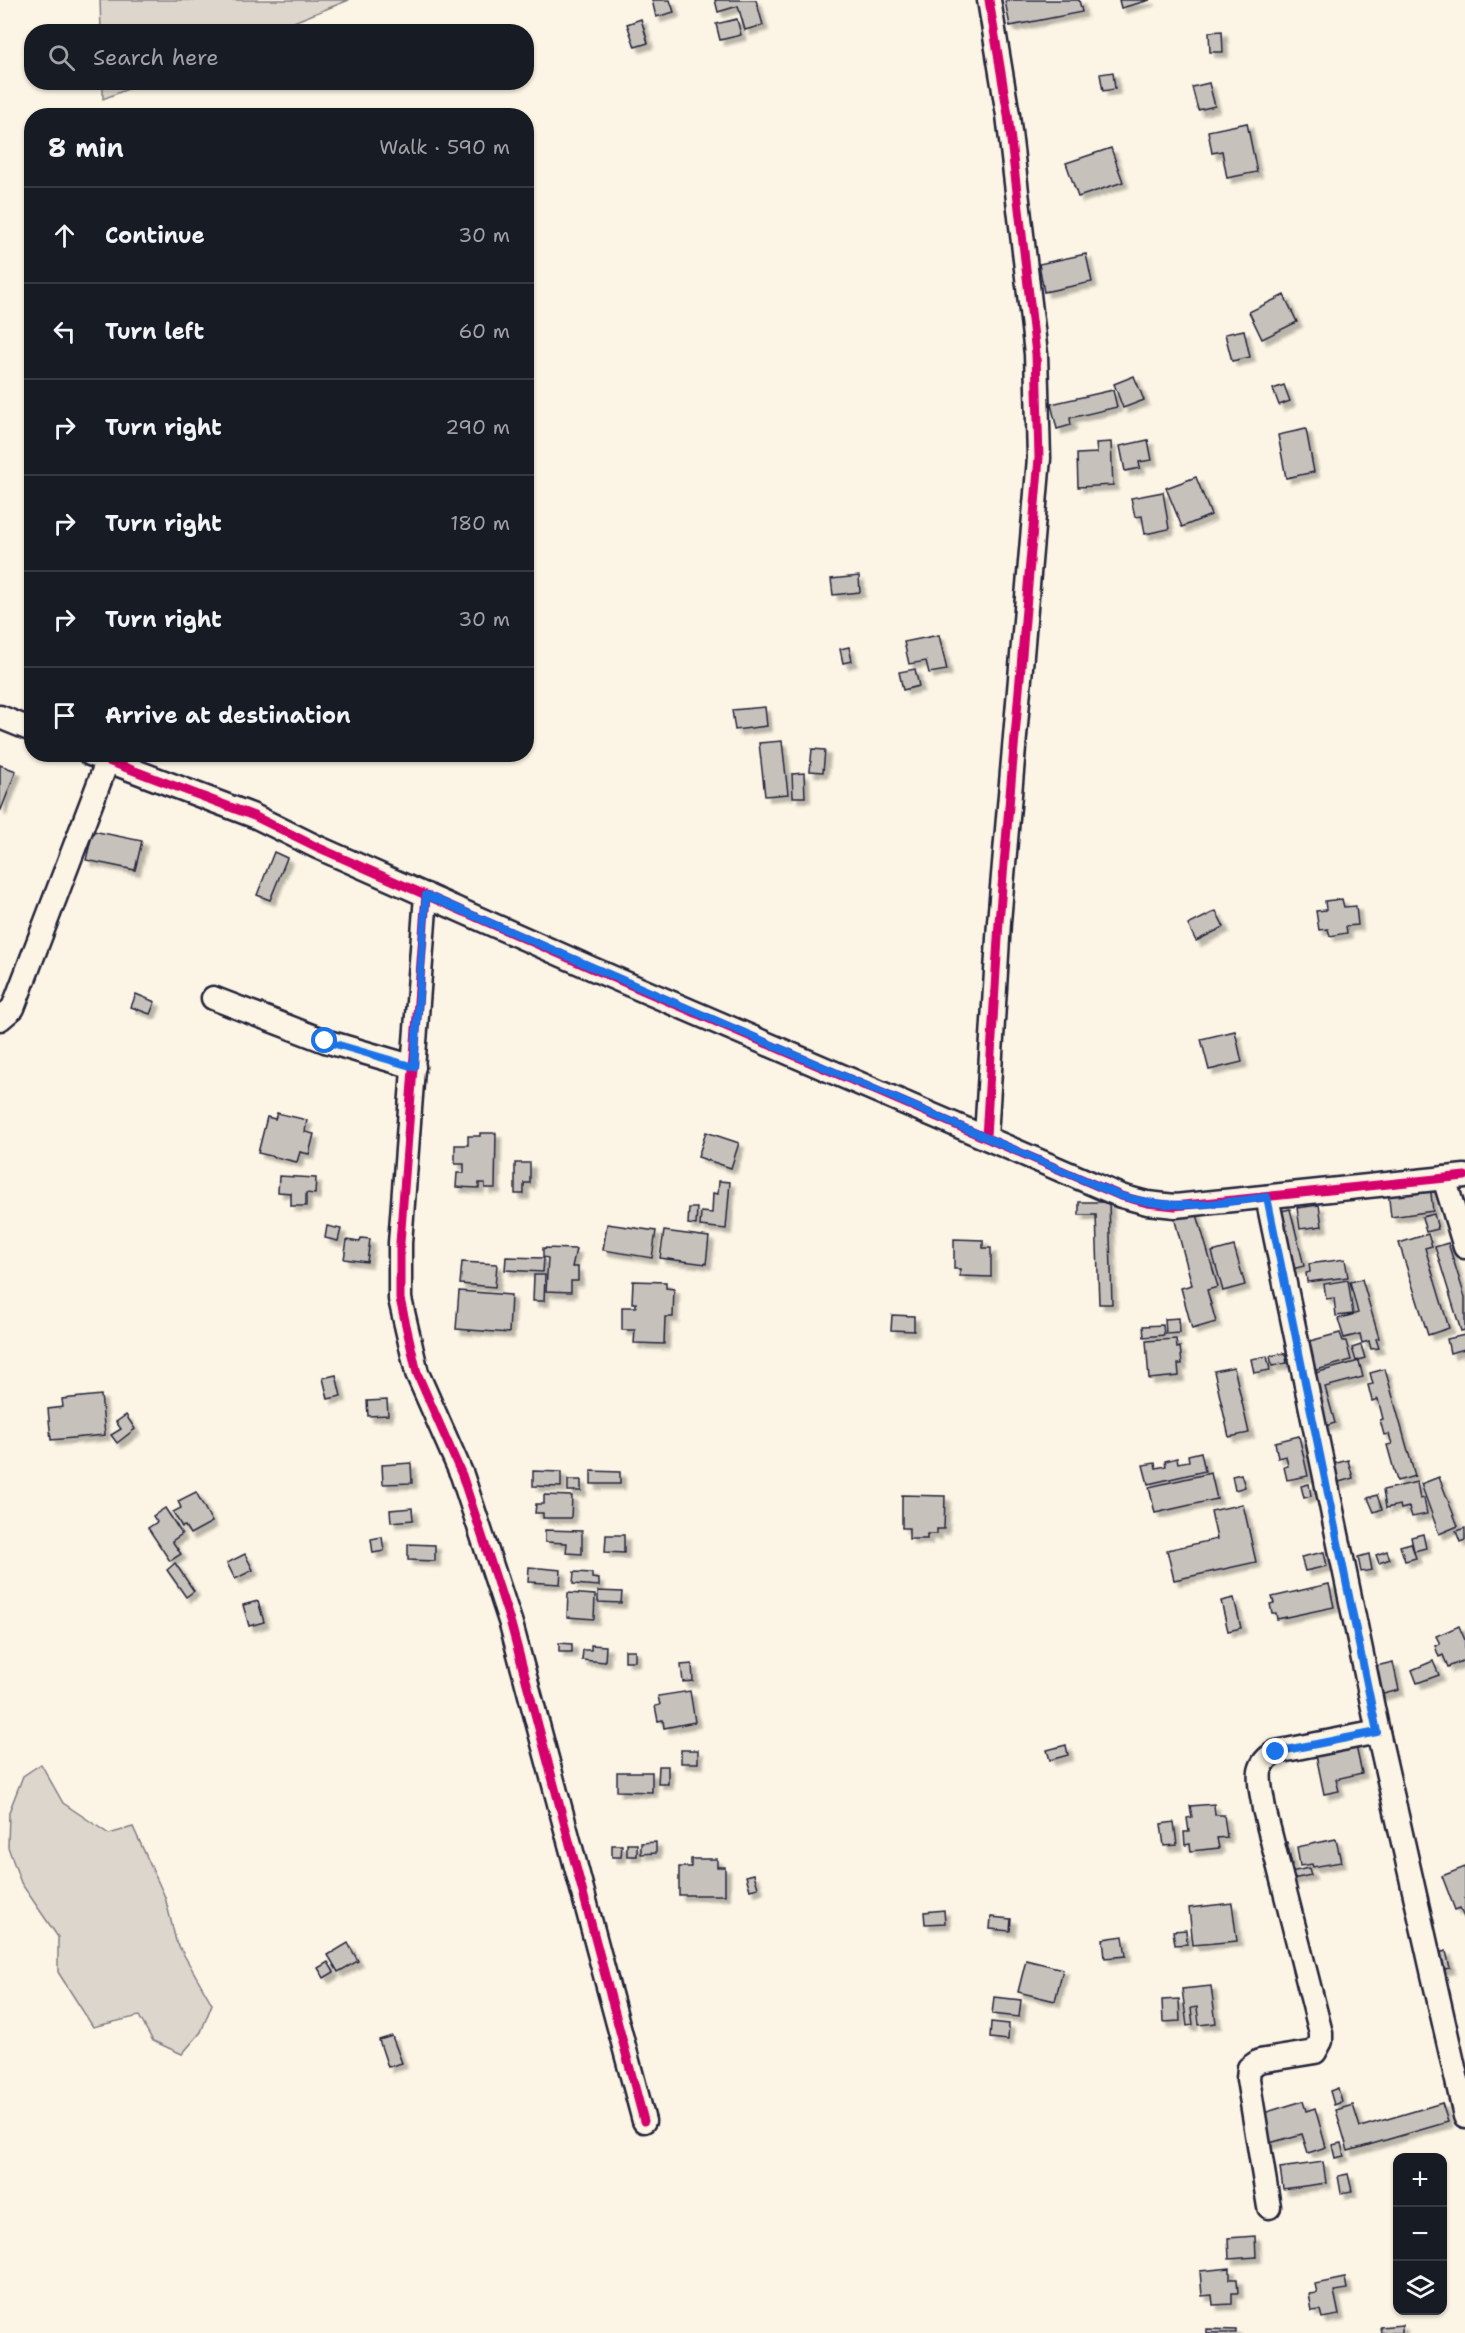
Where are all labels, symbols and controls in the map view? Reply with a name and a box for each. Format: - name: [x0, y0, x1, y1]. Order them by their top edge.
- search box: [24, 24, 534, 90]
- icon: search: [45, 41, 78, 74]
- text: Search here: [93, 43, 219, 72]
- text: 8 min: [48, 130, 124, 165]
- text: Walk · 590 m: [379, 134, 510, 160]
- icon: ahead: [48, 219, 81, 252]
- text: Continue: [105, 221, 205, 250]
- text: 30 m: [458, 222, 510, 248]
- icon: left: [48, 315, 81, 348]
- text: Turn left: [105, 317, 204, 346]
- text: 60 m: [458, 318, 510, 344]
- icon: right: [48, 411, 81, 444]
- text: Turn right: [105, 413, 222, 442]
- text: 290 m: [445, 414, 510, 440]
- icon: right: [48, 507, 81, 540]
- text: Turn right: [105, 509, 222, 538]
- text: 180 m: [450, 510, 510, 536]
- icon: right: [48, 603, 81, 636]
- text: Turn right: [105, 605, 222, 634]
- text: 30 m: [458, 606, 510, 632]
- icon: arrive: [48, 699, 81, 732]
- text: Arrive at destination: [105, 701, 351, 730]
- route start: [311, 1027, 337, 1053]
- route end: [1262, 1738, 1288, 1764]
- map controls: [1393, 2153, 1447, 2315]
- button: +: [1393, 2153, 1447, 2207]
- button: −: [1393, 2207, 1447, 2261]
- button: layers: [1393, 2261, 1447, 2315]

